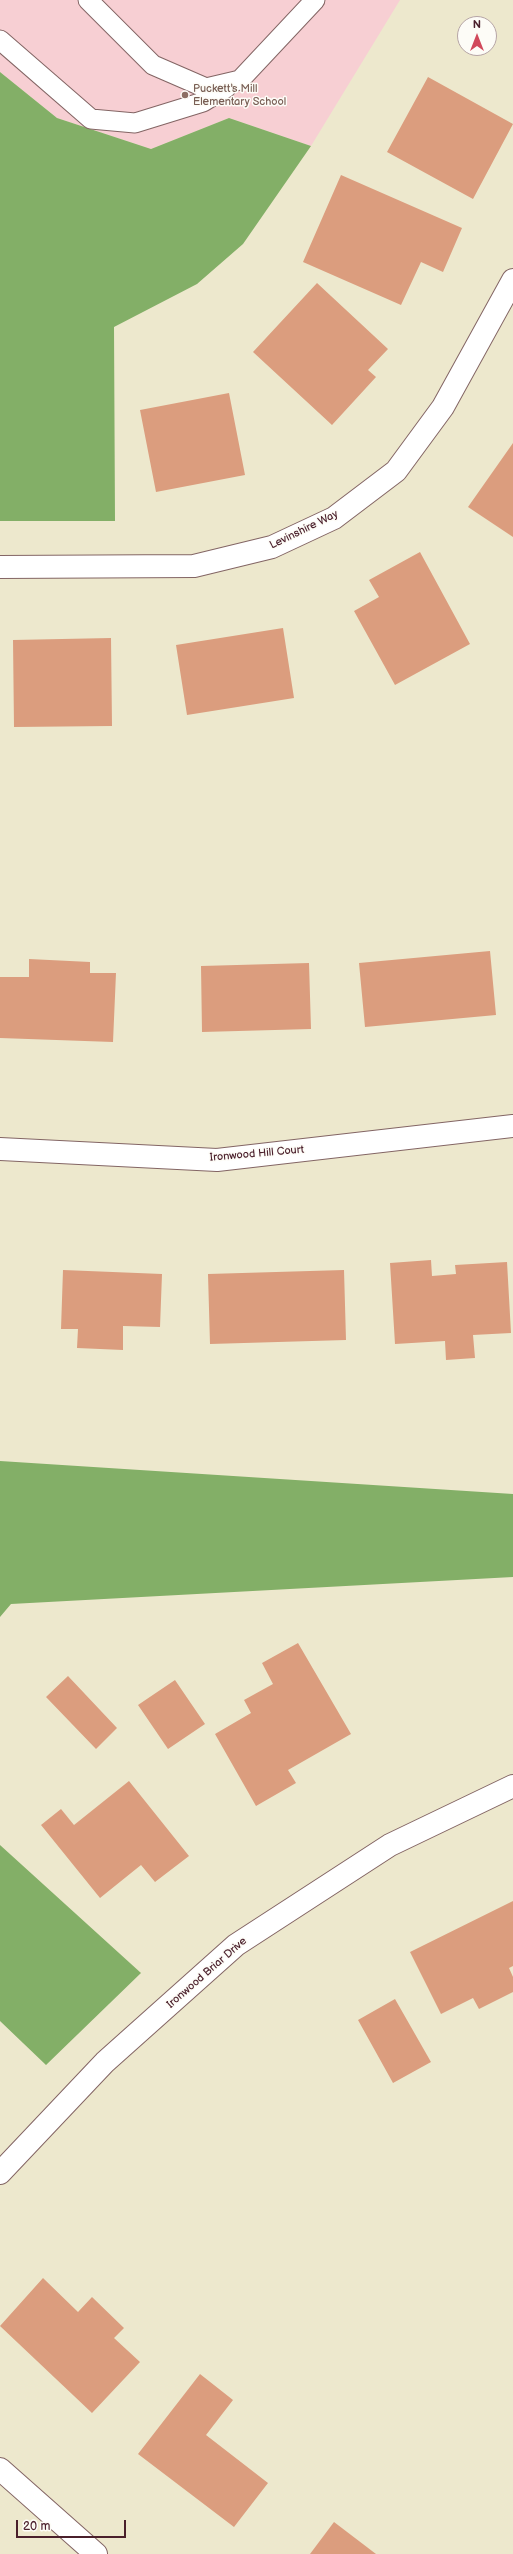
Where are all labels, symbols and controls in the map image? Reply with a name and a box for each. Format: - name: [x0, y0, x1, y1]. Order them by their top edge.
- north arrow: [457, 16, 497, 56]
- text: N: [473, 18, 481, 31]
- place label: Puckett's Mill Elementary School: [193, 82, 286, 108]
- marker: Puckett's Mill Elementary School: [180, 90, 190, 100]
- street label: Levinshire Way: [268, 508, 340, 552]
- street label: Ironwood Hill Court: [209, 1143, 305, 1165]
- street label: Ironwood Briar Drive: [164, 1935, 250, 2011]
- scale bar: [18, 2512, 128, 2538]
- text: 20 m: [23, 2519, 50, 2534]

